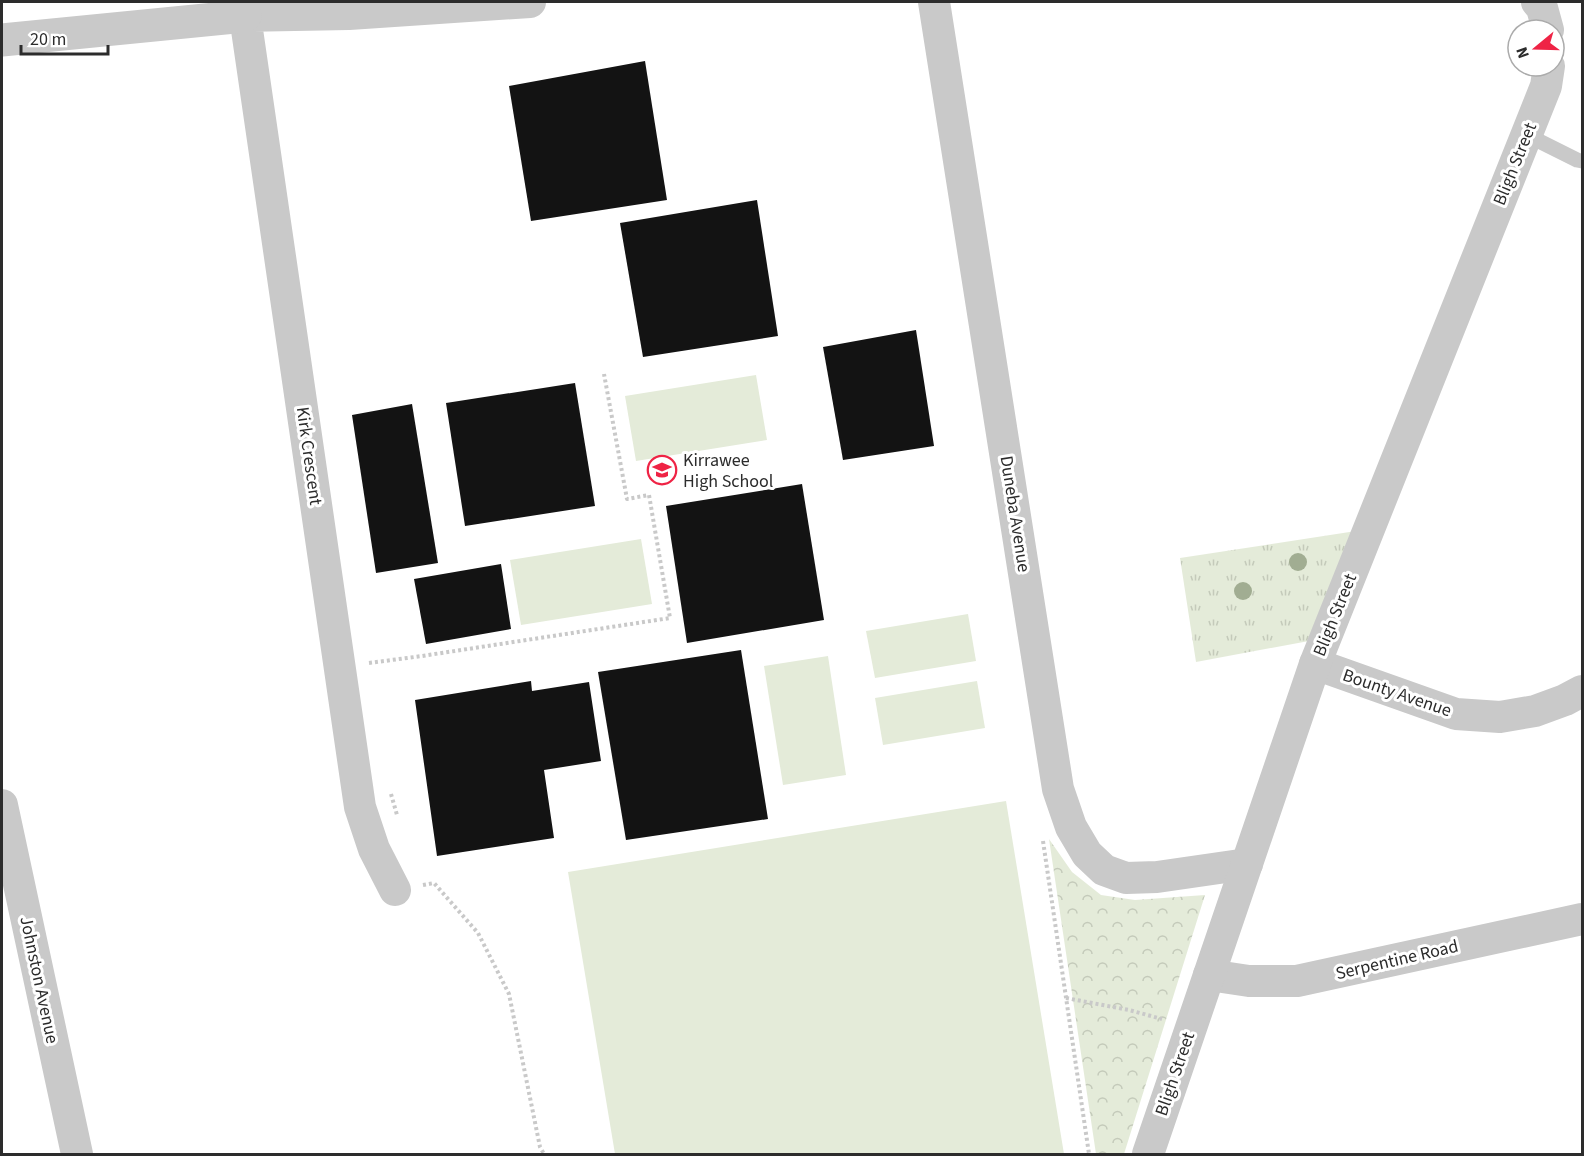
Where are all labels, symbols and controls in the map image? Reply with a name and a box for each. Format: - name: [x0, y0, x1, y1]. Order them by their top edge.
- scale bar: [21, 18, 108, 56]
- north arrow: [1506, 18, 1566, 78]
- text: 20 m: [30, 27, 66, 52]
- text: N: [1511, 44, 1535, 61]
- street label: Bligh Street: [1487, 119, 1543, 209]
- street label: Kirk Crescent: [290, 405, 328, 507]
- place label: Kirrawee High School: [683, 448, 773, 494]
- school or university icon: Kirrawee High School: [646, 454, 678, 486]
- street label: Duneba Avenue: [993, 454, 1037, 574]
- street label: Bligh Street: [1307, 570, 1363, 660]
- street label: Bounty Avenue: [1339, 663, 1455, 723]
- street label: Johnston Avenue: [13, 914, 65, 1046]
- street label: Serpentine Road: [1333, 934, 1461, 986]
- street label: Bligh Street: [1149, 1029, 1201, 1119]

